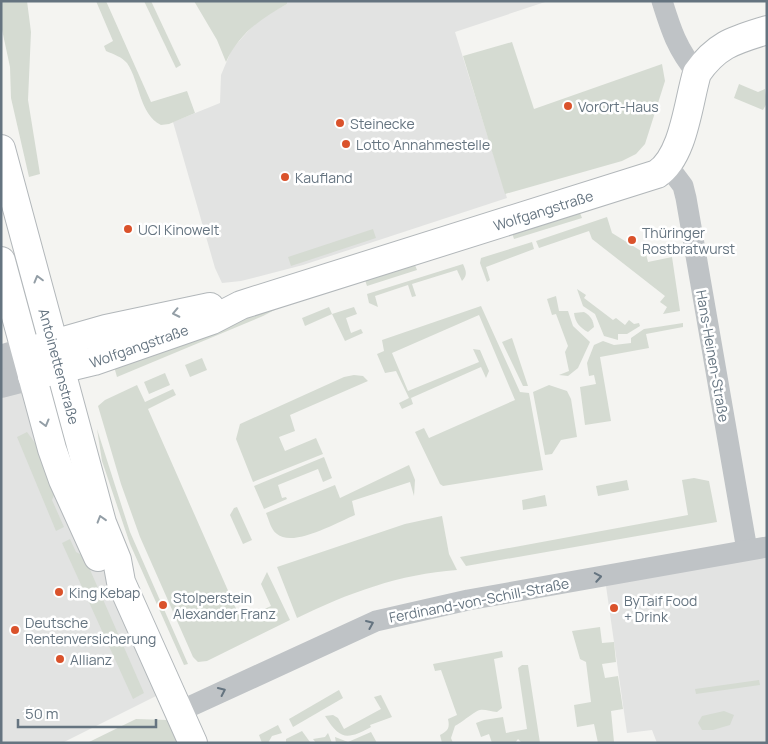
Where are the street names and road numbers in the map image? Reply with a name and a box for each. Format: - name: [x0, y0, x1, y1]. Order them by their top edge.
- street label: Wolfgangstraße: [491, 185, 595, 235]
- street label: Hans-Heinen-Straße: [692, 288, 734, 424]
- street label: Antoinettenstraße: [35, 306, 84, 426]
- street label: Wolfgangstraße: [87, 320, 191, 371]
- street label: Ferdinand-von-Schill-Straße: [387, 573, 571, 627]

